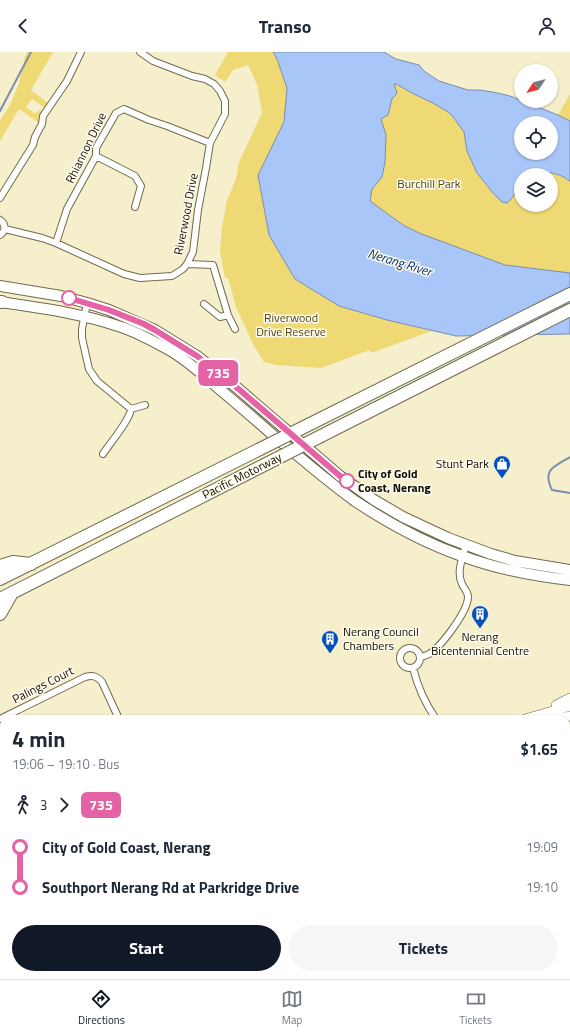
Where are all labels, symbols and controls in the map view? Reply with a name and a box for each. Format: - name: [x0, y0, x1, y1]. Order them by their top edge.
- text: Transo: [259, 13, 311, 40]
- icon: back: [12, 15, 34, 37]
- icon: person: [536, 15, 558, 37]
- north arrow: [514, 64, 558, 108]
- map controls: [514, 64, 558, 212]
- street label: Rhiannon Drive: [60, 109, 111, 187]
- button: locate: [514, 116, 558, 160]
- button: layers: [514, 168, 558, 212]
- street label: Riverwood Drive: [168, 171, 203, 256]
- park label: Burchill Park: [397, 174, 461, 193]
- water label: Nerang River: [366, 243, 436, 282]
- unlabelled marker: [61, 290, 77, 306]
- park label: Riverwood Drive Reserve: [256, 308, 326, 341]
- line badge: 735: [195, 360, 241, 386]
- text: 735: [206, 362, 230, 383]
- street label: Pacific Motorway: [199, 447, 285, 504]
- place label: Stunt Park: [436, 454, 489, 473]
- shop icon: Stunt Park: [492, 454, 512, 479]
- place label: City of Gold Coast, Nerang: [358, 464, 431, 497]
- marker: City of Gold Coast, Nerang: [339, 473, 355, 489]
- building icon: Nerang Bicentennial Centre: [470, 604, 490, 629]
- place label: Nerang Council Chambers: [343, 622, 419, 655]
- place label: Nerang Bicentennial Centre: [431, 627, 529, 660]
- building icon: Nerang Council Chambers: [320, 629, 340, 654]
- street label: Palings Court: [9, 661, 78, 708]
- text: 4 min: [12, 722, 65, 756]
- text: $1.65: [521, 738, 558, 761]
- text: 19:06 – 19:10 · Bus: [12, 754, 119, 774]
- icon: walk: [12, 794, 34, 816]
- icon: forward: [53, 794, 75, 816]
- text: 735: [89, 794, 113, 815]
- text: 3: [40, 795, 47, 815]
- text: City of Gold Coast, Nerang: [42, 836, 211, 859]
- text: 19:09: [526, 837, 558, 857]
- text: Southport Nerang Rd at Parkridge Drive: [42, 876, 299, 899]
- text: 19:10: [526, 877, 558, 897]
- button: Start: [12, 925, 281, 971]
- button: Tickets: [289, 925, 558, 971]
- tab: Directions: [78, 988, 125, 1028]
- tab: Map: [281, 988, 303, 1028]
- tab: Tickets: [459, 988, 492, 1028]

